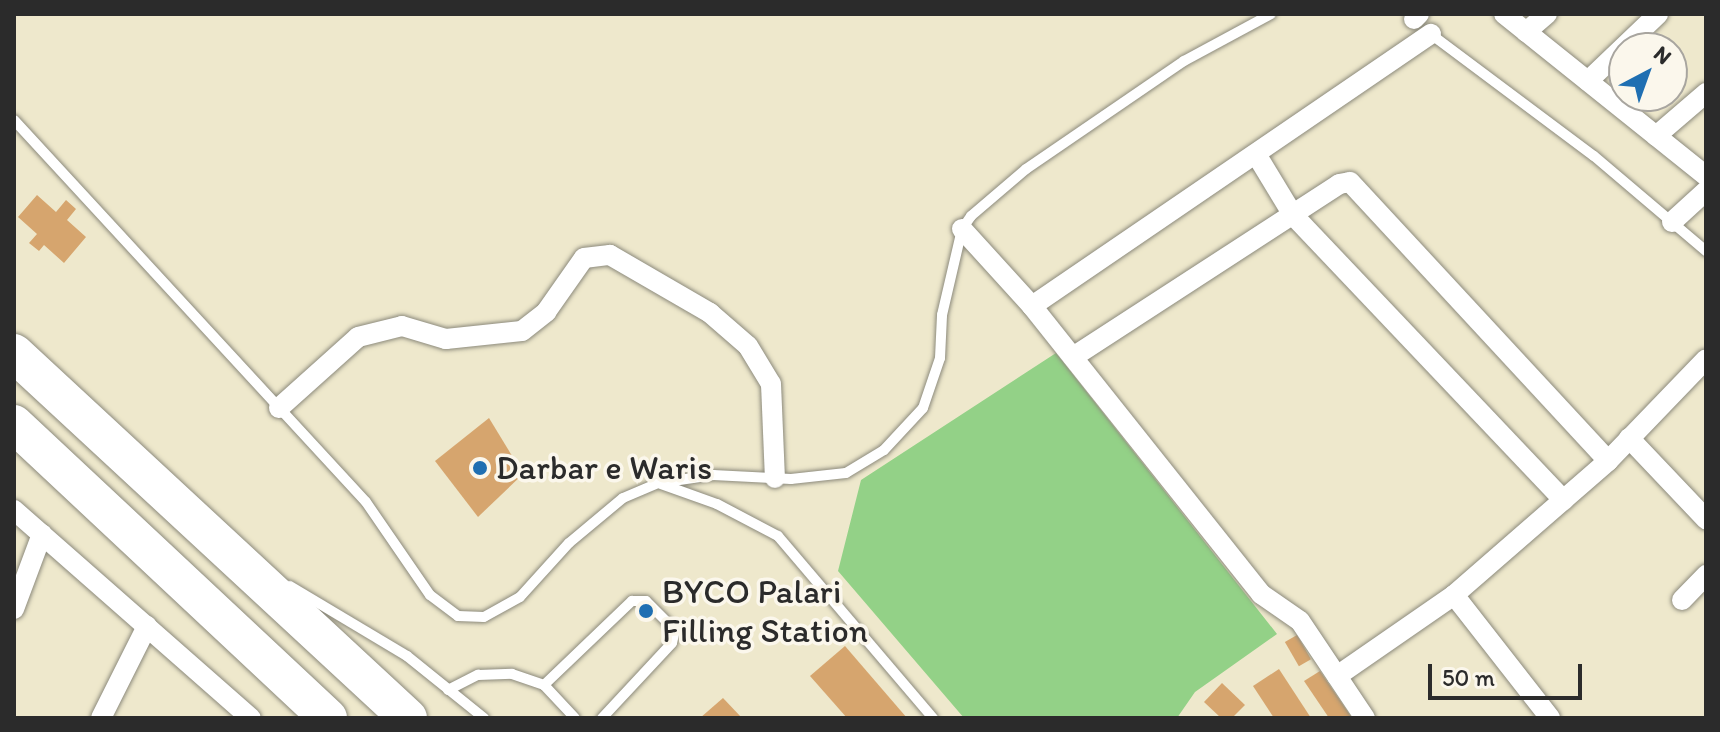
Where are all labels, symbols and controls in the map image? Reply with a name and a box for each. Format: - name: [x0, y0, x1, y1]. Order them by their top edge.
- north arrow: [1608, 32, 1688, 112]
- text: N: [1648, 40, 1677, 70]
- place label: Darbar e Waris: [496, 448, 712, 488]
- marker: Darbar e Waris: [471, 459, 489, 477]
- place label: BYCO Palari Filling Station: [662, 571, 868, 650]
- marker: BYCO Palari Filling Station: [637, 602, 655, 620]
- scale bar: [1432, 648, 1586, 698]
- text: 50 m: [1442, 663, 1495, 692]

